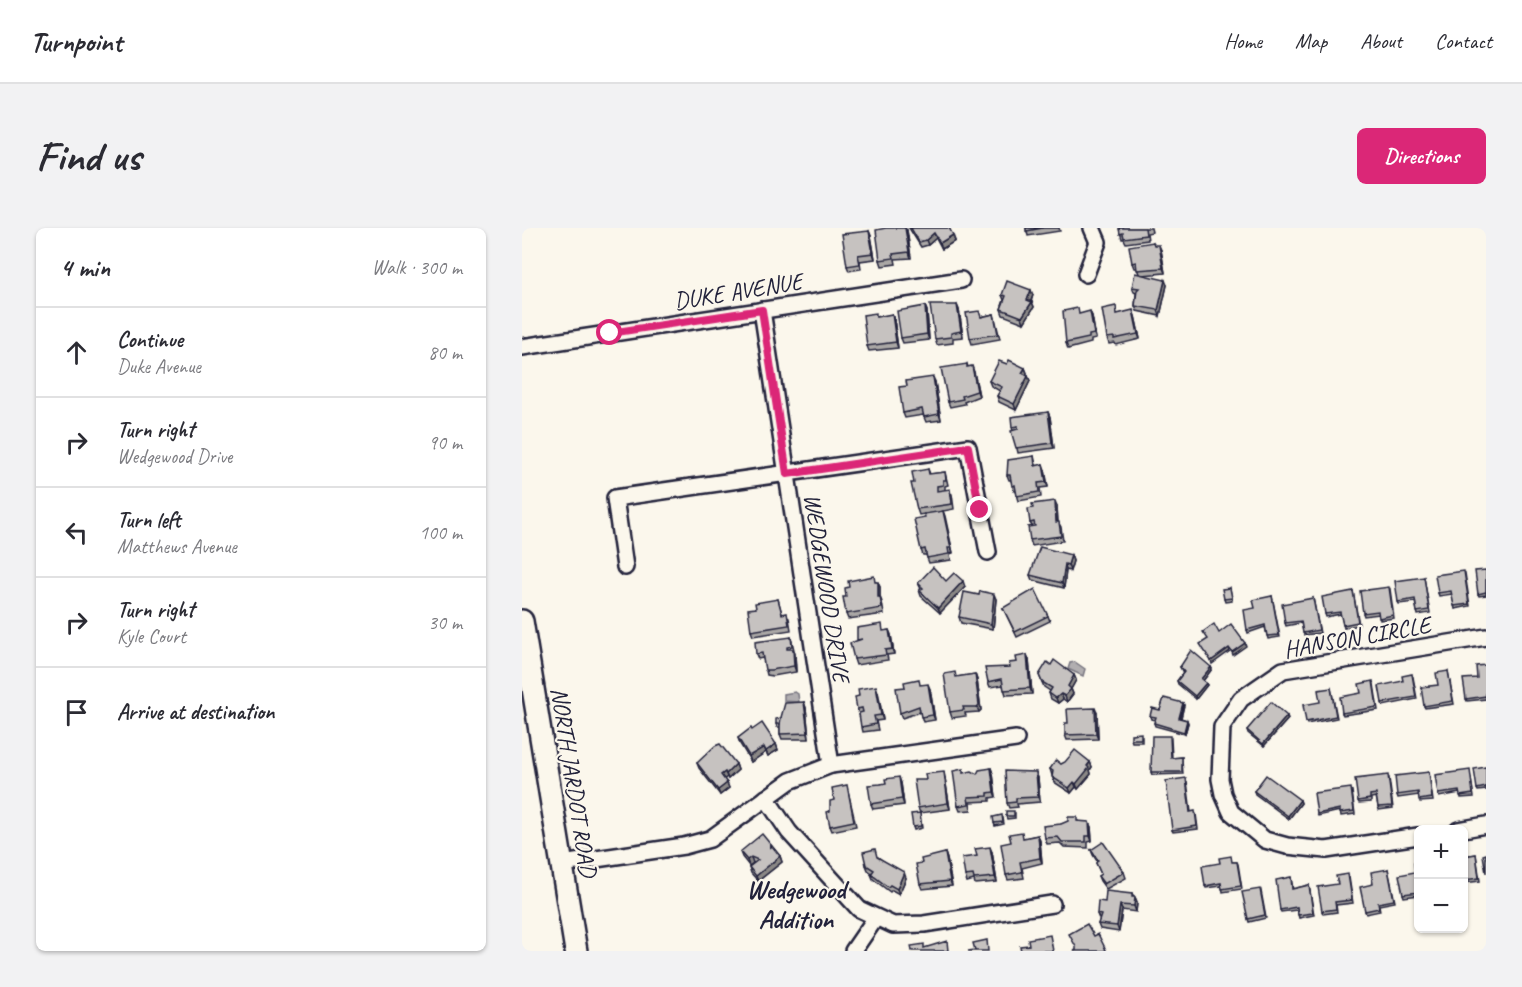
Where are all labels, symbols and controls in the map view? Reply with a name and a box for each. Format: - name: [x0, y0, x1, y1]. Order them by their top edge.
- text: Turnpoint: [30, 24, 122, 59]
- text: Home: [1224, 28, 1262, 54]
- text: Map: [1295, 28, 1327, 54]
- text: About: [1360, 28, 1402, 54]
- text: Contact: [1435, 28, 1492, 54]
- button: Directions: [1357, 128, 1486, 184]
- text: Find us: [36, 130, 141, 183]
- text: 4 min: [60, 251, 110, 284]
- text: Walk · 300 m: [372, 255, 462, 280]
- street label: DUKE AVENUE: [672, 266, 807, 316]
- route start: [596, 319, 622, 345]
- text: Continue: [117, 326, 183, 354]
- icon: ahead: [60, 336, 93, 369]
- text: 80 m: [428, 340, 462, 365]
- text: Duke Avenue: [117, 354, 201, 379]
- text: Turn right: [117, 416, 194, 444]
- icon: right: [60, 426, 93, 459]
- text: 90 m: [428, 430, 462, 455]
- text: Wedgewood Drive: [117, 444, 232, 469]
- street label: WEDGEWOOD DRIVE: [797, 492, 857, 687]
- route end: [966, 496, 992, 522]
- text: Turn left: [117, 506, 181, 534]
- icon: left: [60, 516, 93, 549]
- text: 100 m: [419, 520, 462, 545]
- text: Matthews Avenue: [117, 534, 237, 559]
- text: Turn right: [117, 596, 194, 624]
- icon: right: [60, 606, 93, 639]
- street label: HANSON CIRCLE: [1281, 609, 1436, 665]
- text: 30 m: [428, 610, 462, 635]
- text: Kyle Court: [117, 624, 186, 649]
- street label: NORTH JARDOT ROAD: [544, 685, 604, 881]
- icon: arrive: [60, 696, 93, 729]
- text: Arrive at destination: [117, 698, 274, 726]
- map controls: [1414, 825, 1468, 933]
- button: +: [1414, 825, 1468, 879]
- district label: Wedgewood Addition: [747, 873, 850, 936]
- button: −: [1414, 879, 1468, 933]

